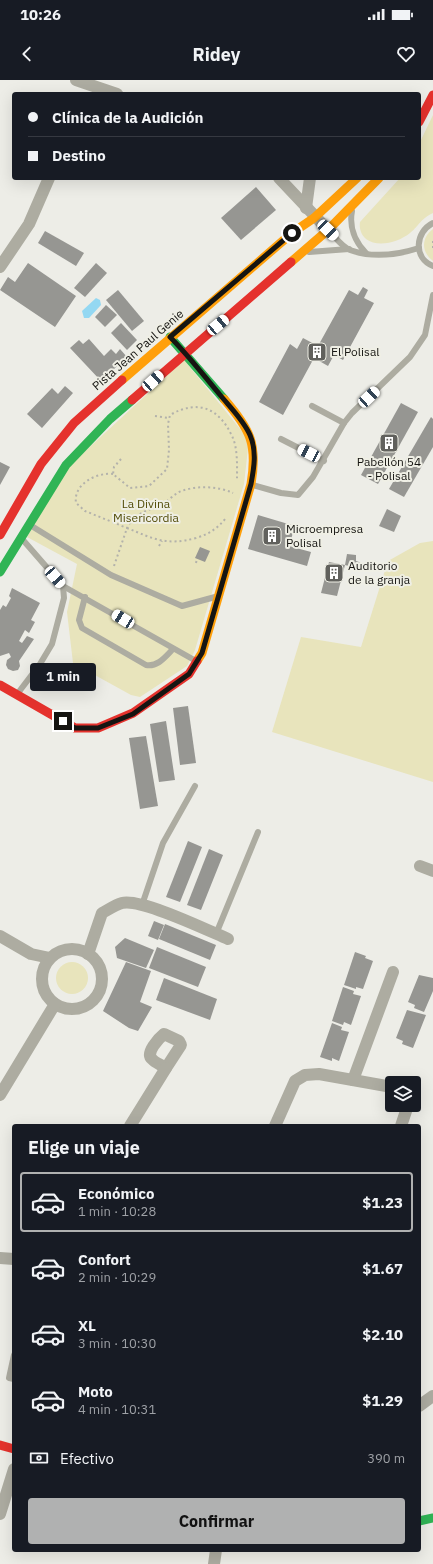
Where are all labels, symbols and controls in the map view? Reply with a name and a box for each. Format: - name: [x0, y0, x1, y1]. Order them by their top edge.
- text: 10:26: [20, 5, 61, 24]
- icon: back: [16, 43, 38, 65]
- text: Ridey: [193, 43, 240, 66]
- icon: heart: [395, 43, 417, 65]
- text: Clínica de la Audición: [52, 108, 203, 127]
- text: Destino: [52, 146, 106, 165]
- car: [315, 217, 341, 243]
- route start: [283, 224, 301, 242]
- street label: Pista Jean Paul Genie: [89, 306, 187, 393]
- car: [205, 313, 231, 337]
- building icon: El Polisal: [306, 341, 328, 363]
- place label: El Polisal: [331, 344, 380, 359]
- car: [140, 369, 166, 393]
- car: [356, 384, 382, 410]
- building icon: Pabellón 54 - Polisal: [378, 432, 400, 454]
- car: [296, 442, 322, 464]
- place label: Pabellón 54 - Polisal: [357, 454, 421, 483]
- park label: La Divina Misericordia: [113, 496, 180, 525]
- place label: Microempresa Polisal: [286, 521, 364, 550]
- building icon: Microempresa Polisal: [261, 525, 283, 547]
- place label: Auditorio de la granja: [348, 558, 411, 587]
- building icon: Auditorio de la granja: [323, 562, 345, 584]
- car: [43, 564, 67, 590]
- car: [110, 608, 136, 630]
- callout: 1 min: [30, 663, 96, 691]
- text: 1 min: [46, 668, 80, 685]
- route end: [54, 712, 72, 730]
- map controls: [385, 1076, 421, 1112]
- button: layers: [385, 1076, 421, 1112]
- text: Elige un viaje: [28, 1136, 140, 1159]
- icon: car: [30, 1184, 66, 1220]
- text: Económico: [78, 1184, 154, 1203]
- text: $1.23: [362, 1193, 403, 1212]
- text: 1 min · 10:28: [78, 1203, 156, 1220]
- icon: car: [30, 1250, 66, 1286]
- text: Confort: [78, 1250, 131, 1269]
- text: $1.67: [362, 1259, 403, 1278]
- text: 2 min · 10:29: [78, 1269, 156, 1286]
- icon: car: [30, 1316, 66, 1352]
- text: XL: [78, 1316, 96, 1335]
- text: $2.10: [362, 1325, 403, 1344]
- text: 3 min · 10:30: [78, 1335, 156, 1352]
- icon: car: [30, 1382, 66, 1418]
- text: Moto: [78, 1382, 113, 1401]
- text: $1.29: [362, 1391, 403, 1410]
- text: 4 min · 10:31: [78, 1401, 156, 1418]
- icon: cash: [28, 1447, 50, 1469]
- text: Efectivo: [60, 1449, 114, 1468]
- text: 390 m: [367, 1450, 405, 1467]
- button: Confirmar: [28, 1498, 405, 1544]

